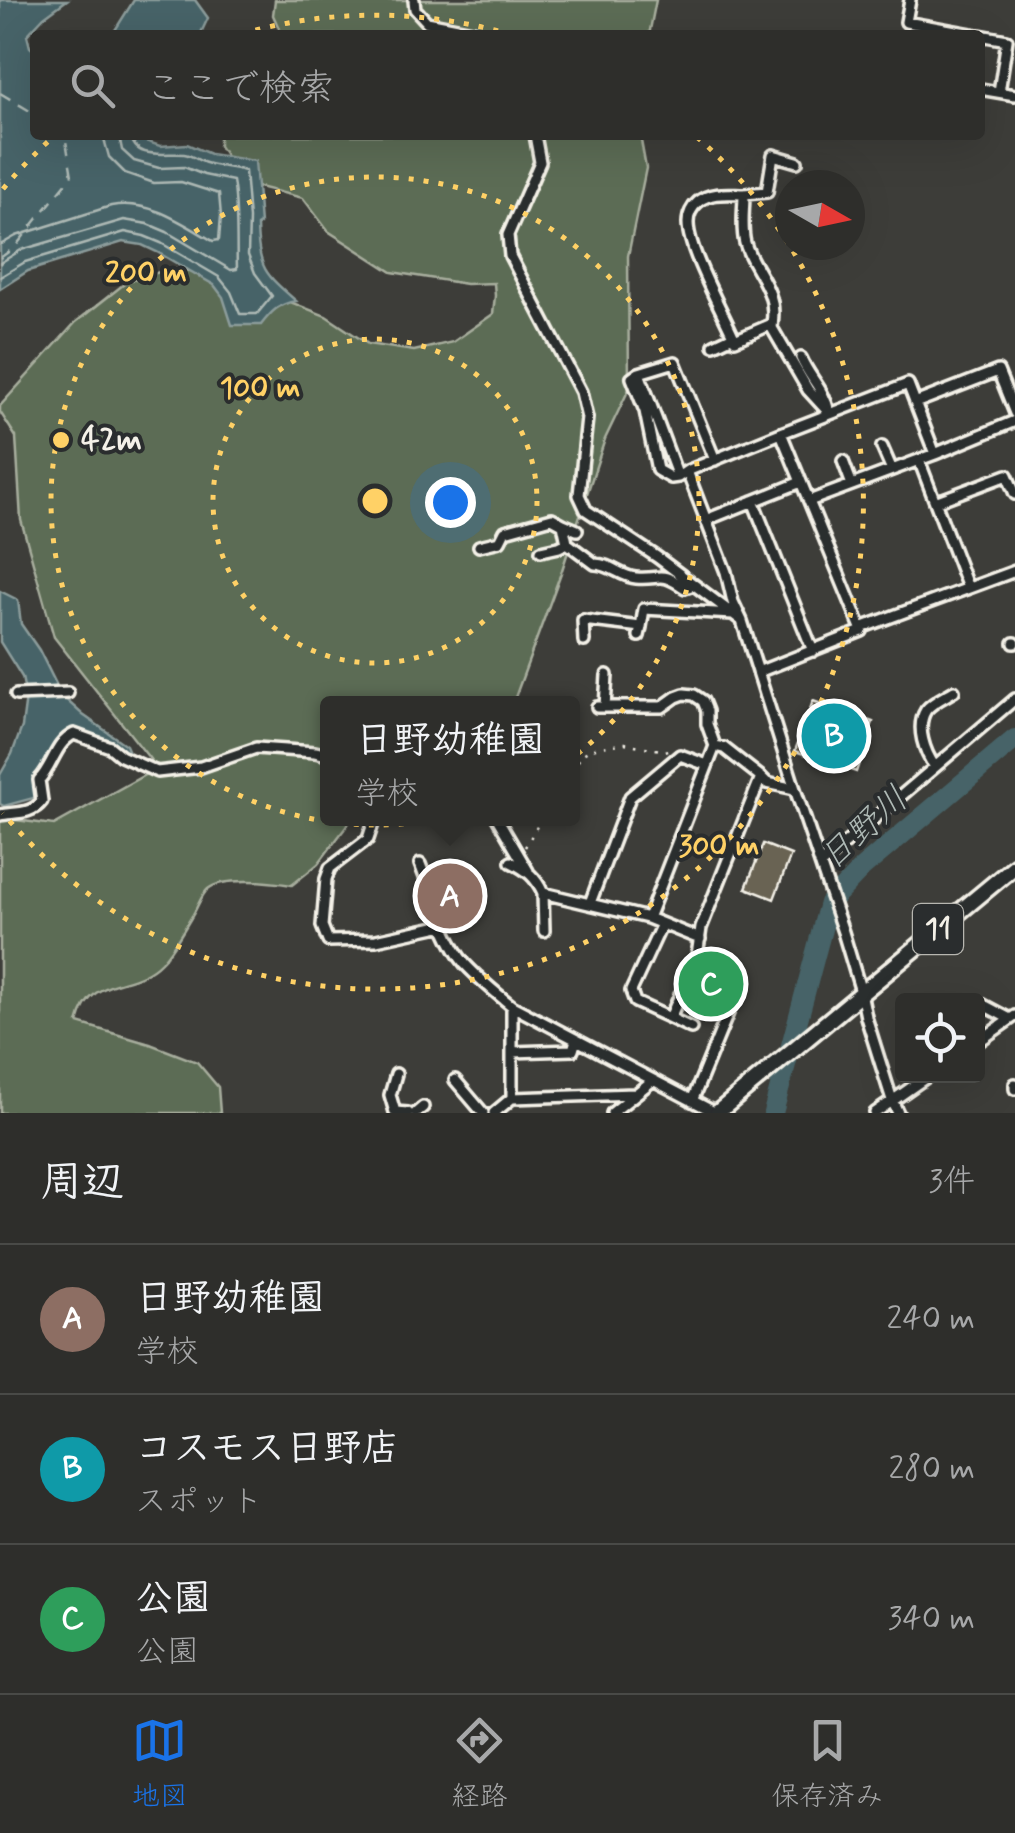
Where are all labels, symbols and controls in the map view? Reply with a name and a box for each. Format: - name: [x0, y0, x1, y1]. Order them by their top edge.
- search box: [30, 30, 985, 140]
- icon: search: [65, 58, 120, 113]
- text: ここで検索: [145, 65, 335, 114]
- north arrow: [775, 170, 865, 260]
- text: 200 m: [105, 254, 187, 293]
- text: 100 m: [220, 369, 300, 408]
- place label: 42m: [81, 419, 142, 461]
- marker: 42m: [50, 429, 72, 451]
- your location: [425, 477, 476, 528]
- centre of rings: [357, 483, 393, 519]
- popup: [320, 696, 580, 826]
- pin: B: [802, 698, 866, 774]
- text: 日野幼稚園: [355, 717, 545, 766]
- text: 学校: [355, 773, 419, 815]
- water label: 日野川: [810, 777, 918, 881]
- text: 300 m: [679, 827, 759, 866]
- pin: A: [418, 858, 482, 934]
- road number: 11: [913, 904, 963, 954]
- pin: C: [678, 946, 744, 1022]
- map controls: [895, 993, 985, 1083]
- button: locate: [895, 993, 985, 1083]
- text: 周辺: [40, 1156, 124, 1211]
- text: 3件: [929, 1161, 975, 1203]
- text: 日野幼稚園: [135, 1275, 325, 1324]
- text: A: [62, 1298, 83, 1340]
- text: 240 m: [887, 1298, 975, 1340]
- text: 学校: [135, 1331, 199, 1373]
- text: コスモス日野店: [135, 1425, 399, 1474]
- text: B: [62, 1448, 83, 1490]
- text: 280 m: [888, 1448, 975, 1490]
- text: スポット: [135, 1481, 263, 1523]
- text: 公園: [135, 1575, 211, 1624]
- text: C: [61, 1598, 84, 1640]
- text: 340 m: [888, 1598, 975, 1640]
- text: 公園: [135, 1631, 199, 1673]
- tab: 地図: [132, 1713, 188, 1816]
- tab: 経路: [451, 1713, 507, 1816]
- tab: 保存済み: [771, 1713, 883, 1816]

